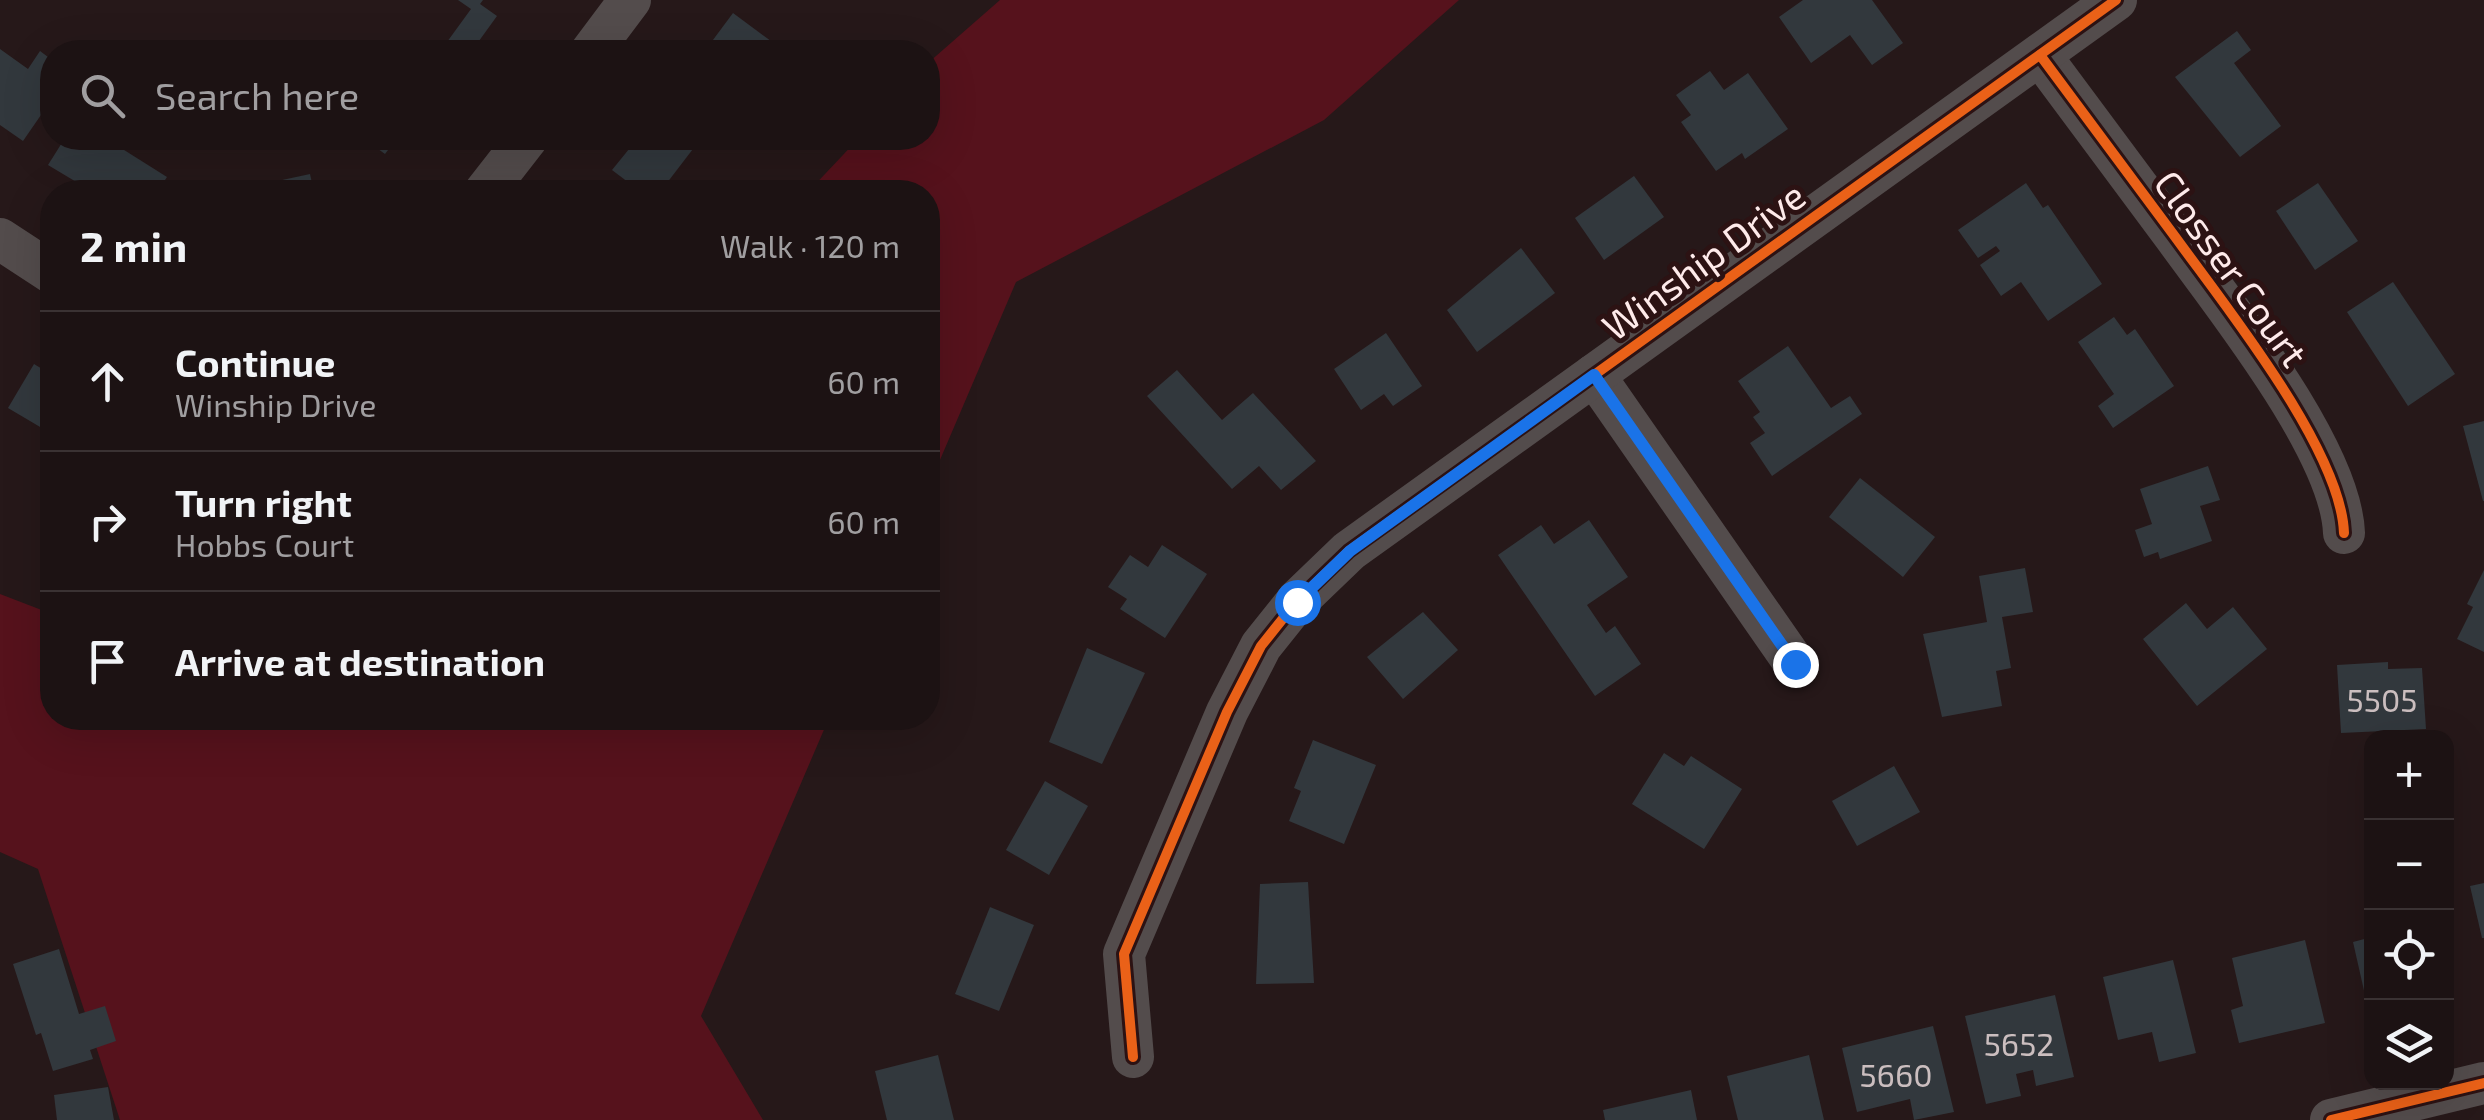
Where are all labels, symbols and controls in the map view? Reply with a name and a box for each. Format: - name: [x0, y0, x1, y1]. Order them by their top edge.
- search box: [40, 40, 940, 150]
- icon: search: [75, 68, 130, 123]
- text: Search here: [155, 72, 359, 118]
- street label: Closser Court: [2145, 161, 2319, 375]
- street label: Winship Drive: [1593, 171, 1813, 349]
- text: 2 min: [80, 220, 187, 270]
- text: Walk · 120 m: [720, 226, 900, 264]
- text: Continue: [175, 339, 335, 385]
- icon: ahead: [80, 354, 135, 409]
- text: 60 m: [827, 362, 900, 400]
- text: Winship Drive: [175, 385, 376, 423]
- text: Turn right: [175, 479, 352, 525]
- icon: right: [80, 494, 135, 549]
- text: 60 m: [827, 502, 900, 540]
- text: Hobbs Court: [175, 525, 354, 563]
- route start: [1275, 580, 1321, 626]
- icon: arrive: [80, 634, 135, 689]
- text: Arrive at destination: [175, 638, 545, 684]
- route end: [1773, 642, 1819, 688]
- house number: 5505: [2347, 680, 2417, 718]
- map controls: [2364, 730, 2454, 1090]
- button: +: [2364, 730, 2454, 820]
- button: −: [2364, 820, 2454, 910]
- button: locate: [2364, 910, 2454, 1000]
- button: layers: [2364, 1000, 2454, 1090]
- house number: 5652: [1984, 1024, 2054, 1062]
- house number: 5660: [1859, 1055, 1933, 1093]

